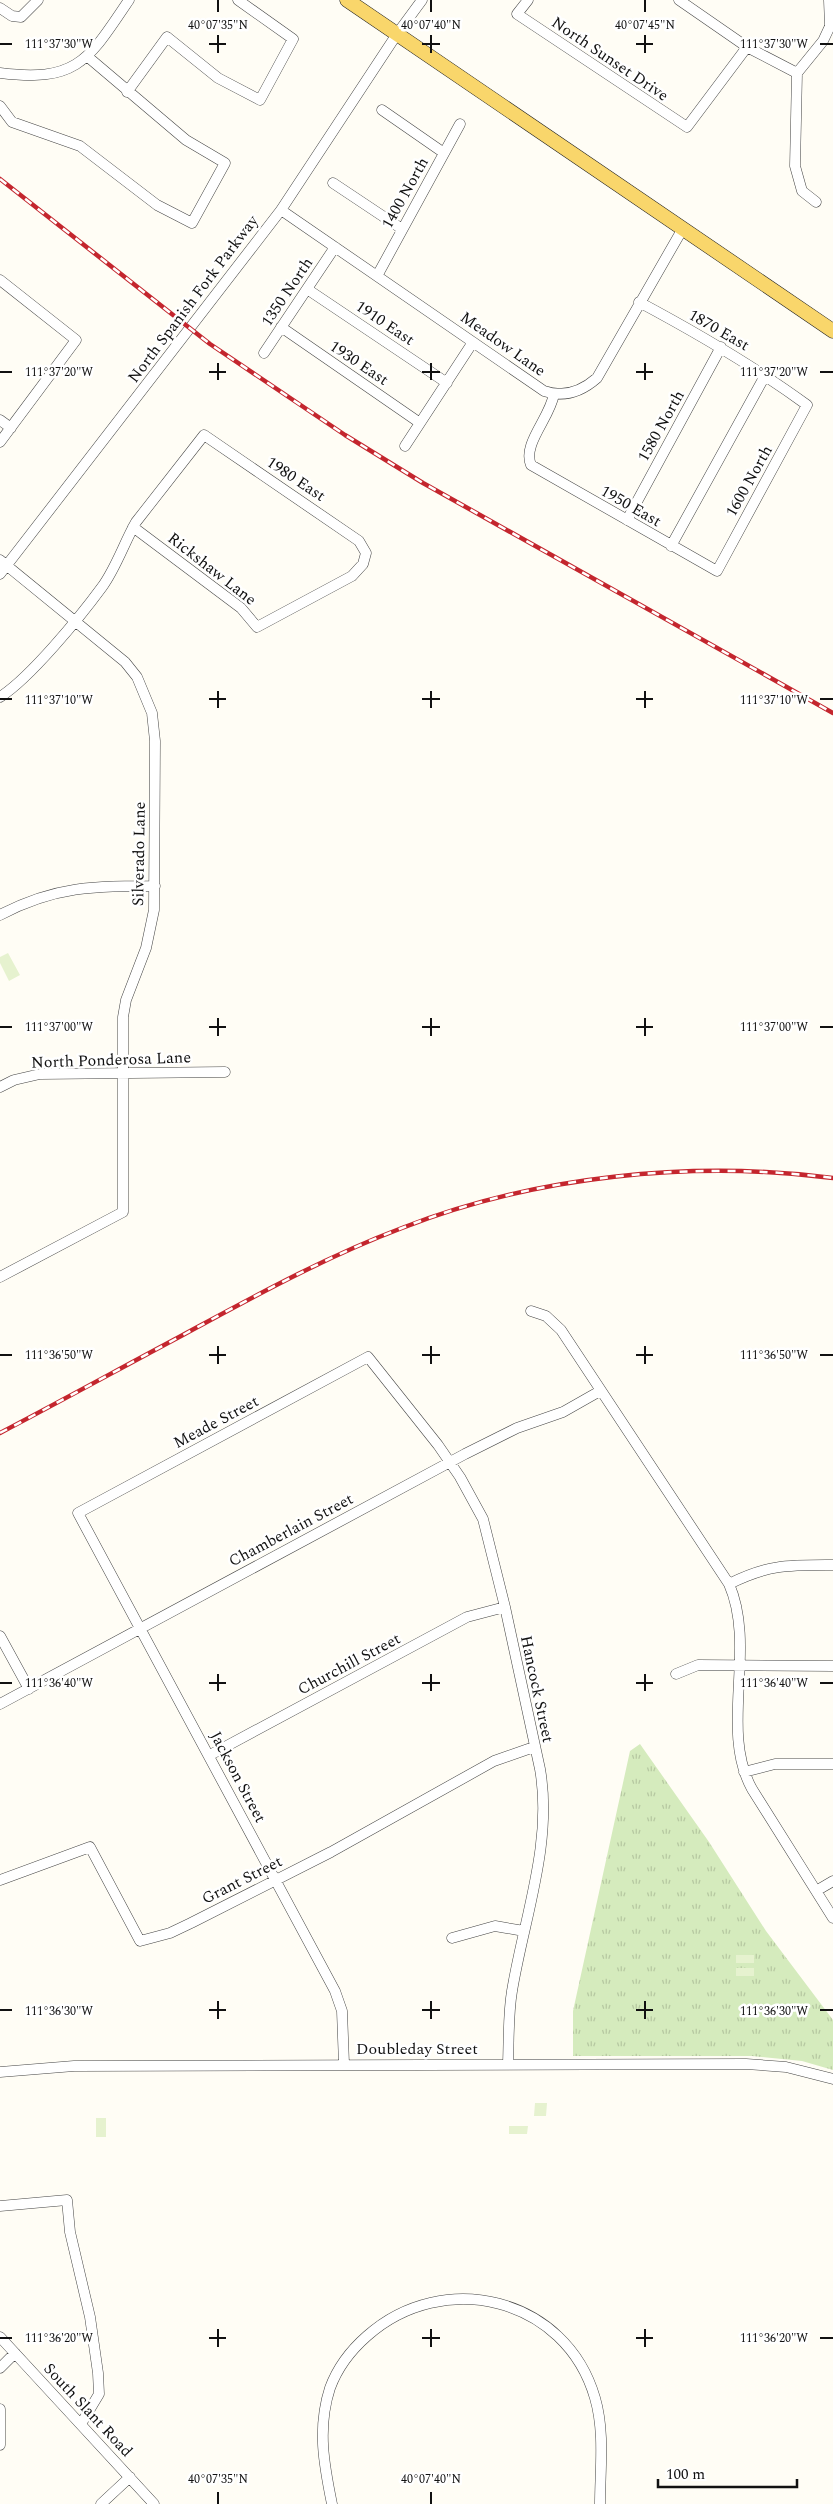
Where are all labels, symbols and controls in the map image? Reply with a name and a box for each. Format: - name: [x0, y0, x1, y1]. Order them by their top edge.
- street label: North Sunset Drive: [546, 11, 674, 107]
- text: 40°07'35"N: [188, 16, 248, 35]
- text: 40°07'40"N: [401, 16, 461, 35]
- text: 40°07'45"N: [615, 16, 675, 35]
- text: 111°37'30"W: [25, 35, 93, 54]
- text: 111°37'30"W: [740, 35, 808, 54]
- street label: 1400 North: [375, 153, 435, 233]
- street label: North Spanish Fork Parkway: [122, 209, 265, 388]
- street label: 1350 North: [255, 253, 319, 331]
- street label: 1910 East: [351, 294, 420, 352]
- street label: 1870 East: [684, 303, 754, 357]
- street label: Meadow Lane: [455, 306, 551, 382]
- street label: 1930 East: [325, 334, 394, 392]
- text: 111°37'20"W: [25, 363, 93, 382]
- text: 111°37'20"W: [740, 363, 808, 382]
- street label: 1580 North: [631, 386, 691, 466]
- street label: 1600 North: [719, 441, 779, 521]
- street label: 1980 East: [262, 450, 331, 508]
- street label: 1950 East: [596, 479, 666, 533]
- street label: Rickshaw Lane: [163, 527, 261, 611]
- text: 111°37'10"W: [25, 691, 93, 710]
- text: 111°37'10"W: [740, 691, 808, 710]
- street label: Silverado Lane: [126, 802, 152, 906]
- text: 111°37'00"W: [25, 1018, 93, 1037]
- text: 111°37'00"W: [740, 1018, 808, 1037]
- street label: North Ponderosa Lane: [31, 1045, 191, 1075]
- text: 111°36'50"W: [25, 1346, 93, 1365]
- text: 111°36'50"W: [740, 1346, 808, 1365]
- street label: Meade Street: [169, 1389, 263, 1455]
- street label: Chamberlain Street: [224, 1487, 358, 1573]
- street label: Churchill Street: [293, 1627, 405, 1701]
- street label: Hancock Street: [514, 1633, 560, 1745]
- text: 111°36'40"W: [25, 1674, 93, 1693]
- text: 111°36'40"W: [740, 1674, 808, 1693]
- street label: Jackson Street: [204, 1727, 272, 1827]
- street label: Grant Street: [198, 1849, 287, 1911]
- text: 111°36'30"W: [25, 2002, 93, 2021]
- text: 111°36'30"W: [740, 2002, 808, 2021]
- street label: Doubleday Street: [356, 2037, 478, 2061]
- text: 111°36'20"W: [25, 2329, 93, 2348]
- text: 111°36'20"W: [740, 2329, 808, 2348]
- street label: South Slant Road: [38, 2357, 138, 2463]
- scale bar: [658, 2456, 797, 2488]
- text: 100 m: [666, 2463, 705, 2486]
- text: 40°07'35"N: [188, 2470, 248, 2489]
- text: 40°07'40"N: [401, 2470, 461, 2489]

